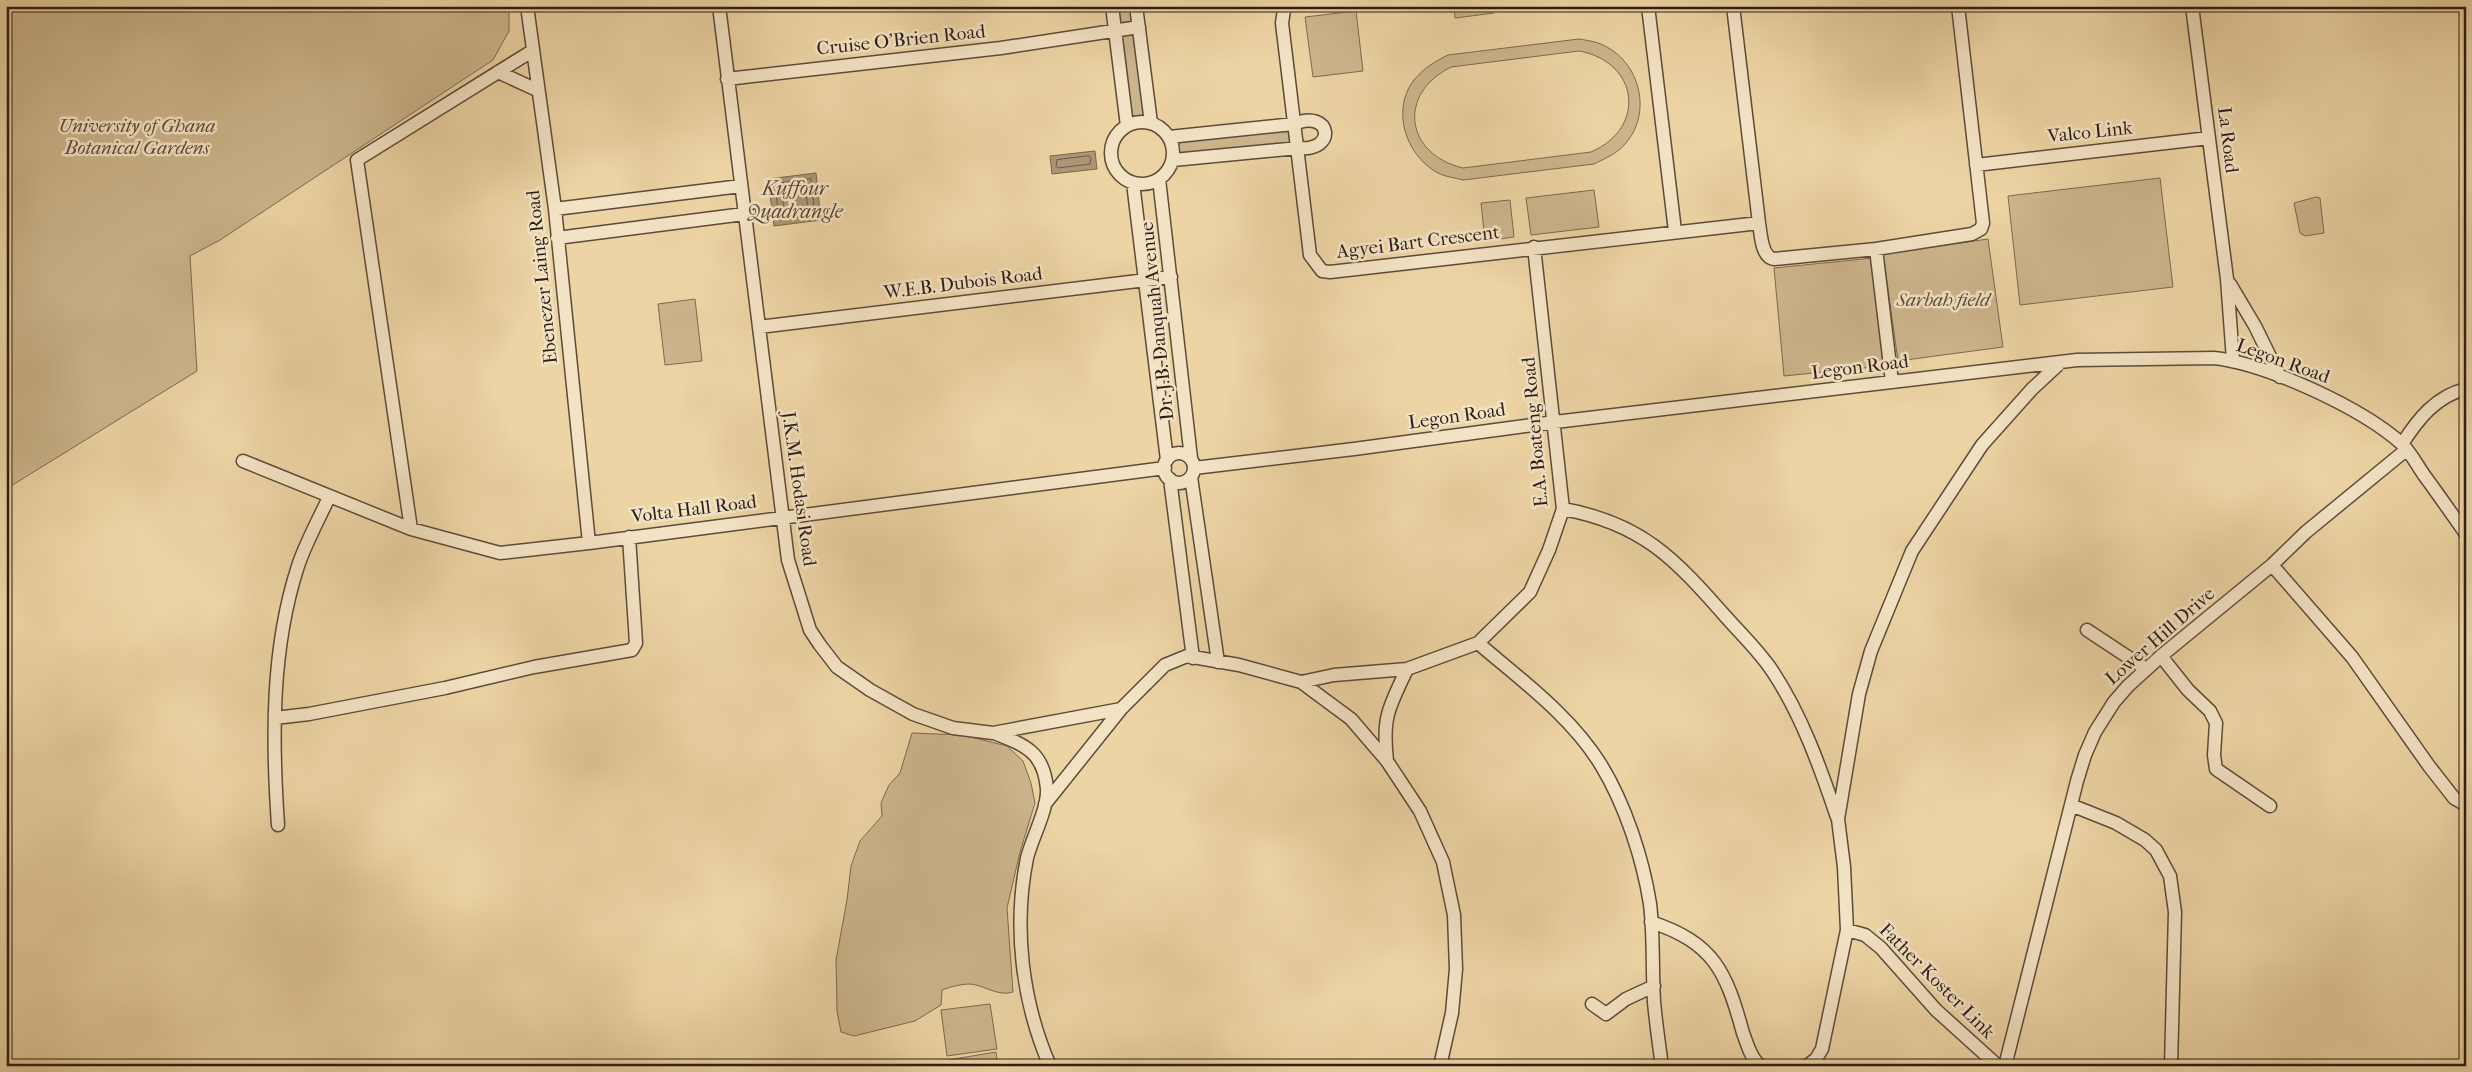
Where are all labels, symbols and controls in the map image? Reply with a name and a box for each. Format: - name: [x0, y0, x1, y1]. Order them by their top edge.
- street label: Cruise O'Brien Road: [816, 20, 987, 60]
- street label: La Road: [2213, 106, 2243, 175]
- park label: University of Ghana Botanical Gardens: [59, 115, 216, 159]
- street label: Valco Link: [2046, 117, 2134, 147]
- water label: Kuffour Quadrangle: [746, 177, 844, 224]
- street label: Ebenezer Laing Road: [522, 188, 562, 365]
- street label: Dr. J.B. Danquah Avenue: [1136, 221, 1178, 421]
- street label: Agyei Bart Crescent: [1334, 221, 1501, 263]
- street label: W.E.B. Dubois Road: [881, 262, 1044, 304]
- park label: Sarbah field: [1895, 289, 1992, 311]
- street label: Legon Road: [2233, 334, 2333, 388]
- street label: Legon Road: [1810, 350, 1911, 384]
- street label: E.A. Boateng Road: [1517, 355, 1553, 508]
- street label: Legon Road: [1407, 398, 1508, 434]
- street label: J.K.M. Hodasi Road: [777, 408, 821, 568]
- street label: Volta Hall Road: [629, 490, 759, 528]
- street label: Lower Hill Drive: [2101, 583, 2219, 689]
- street label: Father Koster Link: [1875, 919, 1999, 1043]

